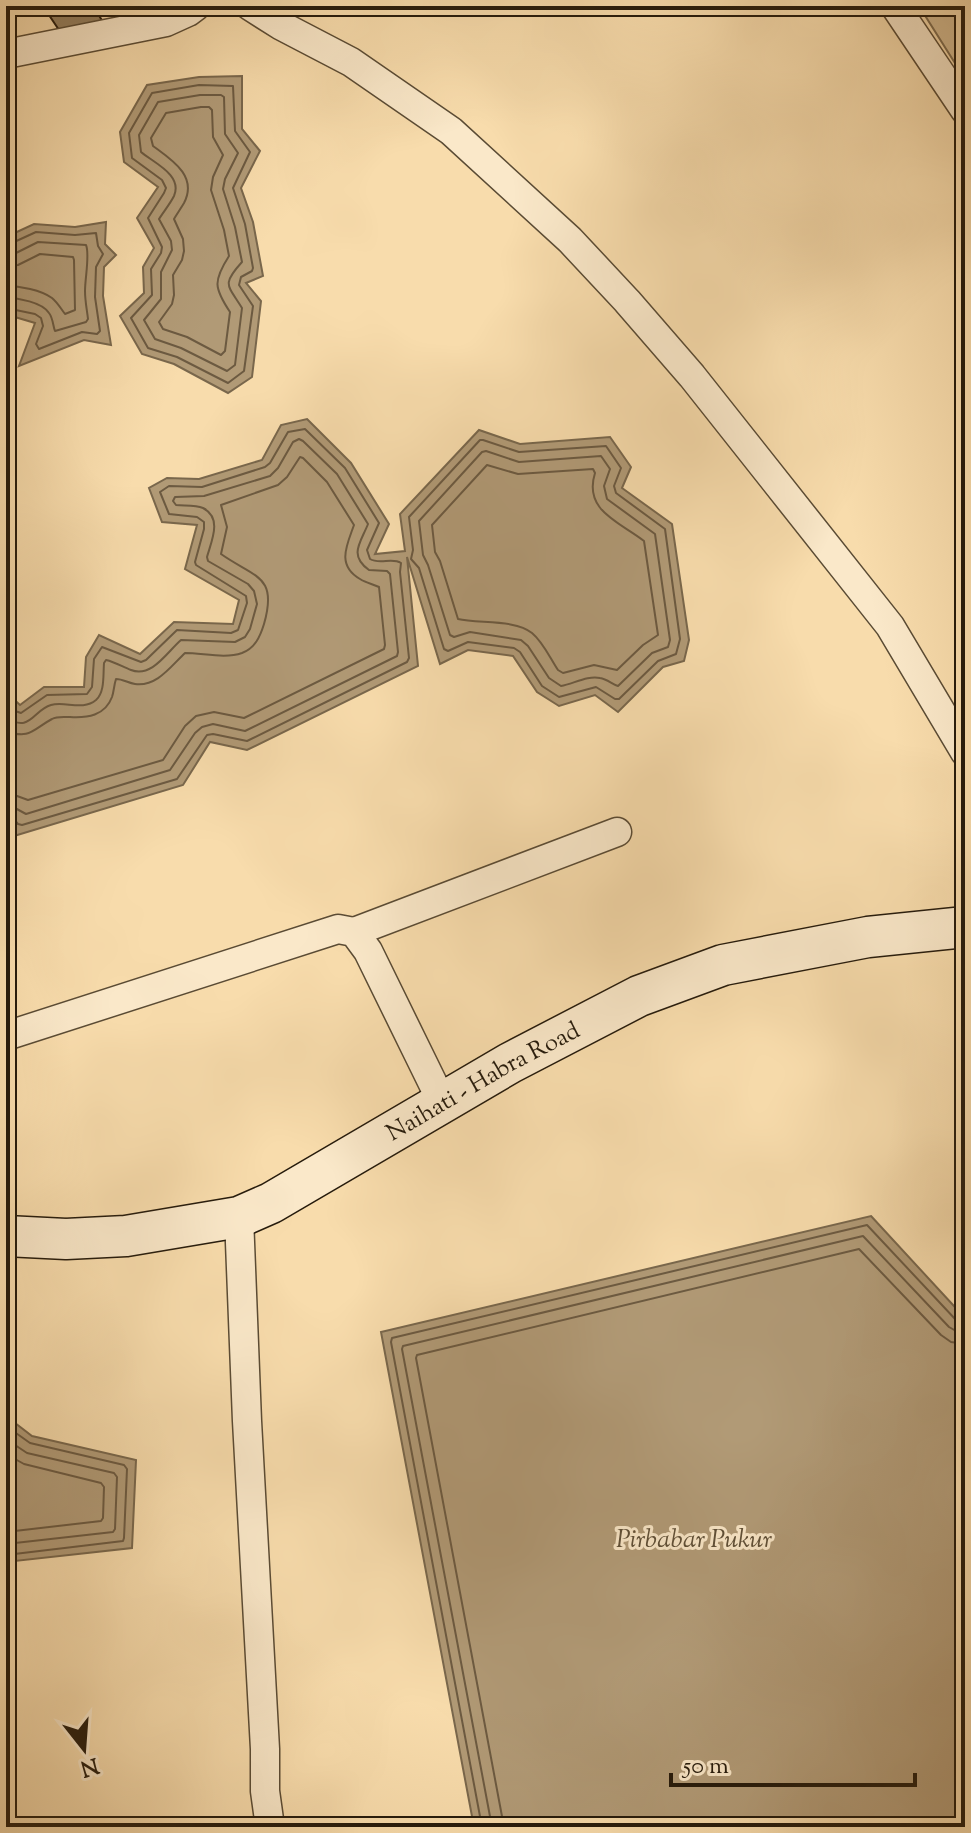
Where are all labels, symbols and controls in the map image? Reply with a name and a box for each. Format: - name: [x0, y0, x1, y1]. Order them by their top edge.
- street label: Naihati - Habra Road: [380, 1014, 587, 1151]
- water label: Pirbabar Pukur: [616, 1522, 772, 1559]
- north arrow: [44, 1709, 124, 1789]
- scale bar: [671, 1737, 915, 1787]
- text: N: [75, 1747, 102, 1783]
- text: 50 m: [681, 1750, 729, 1784]

